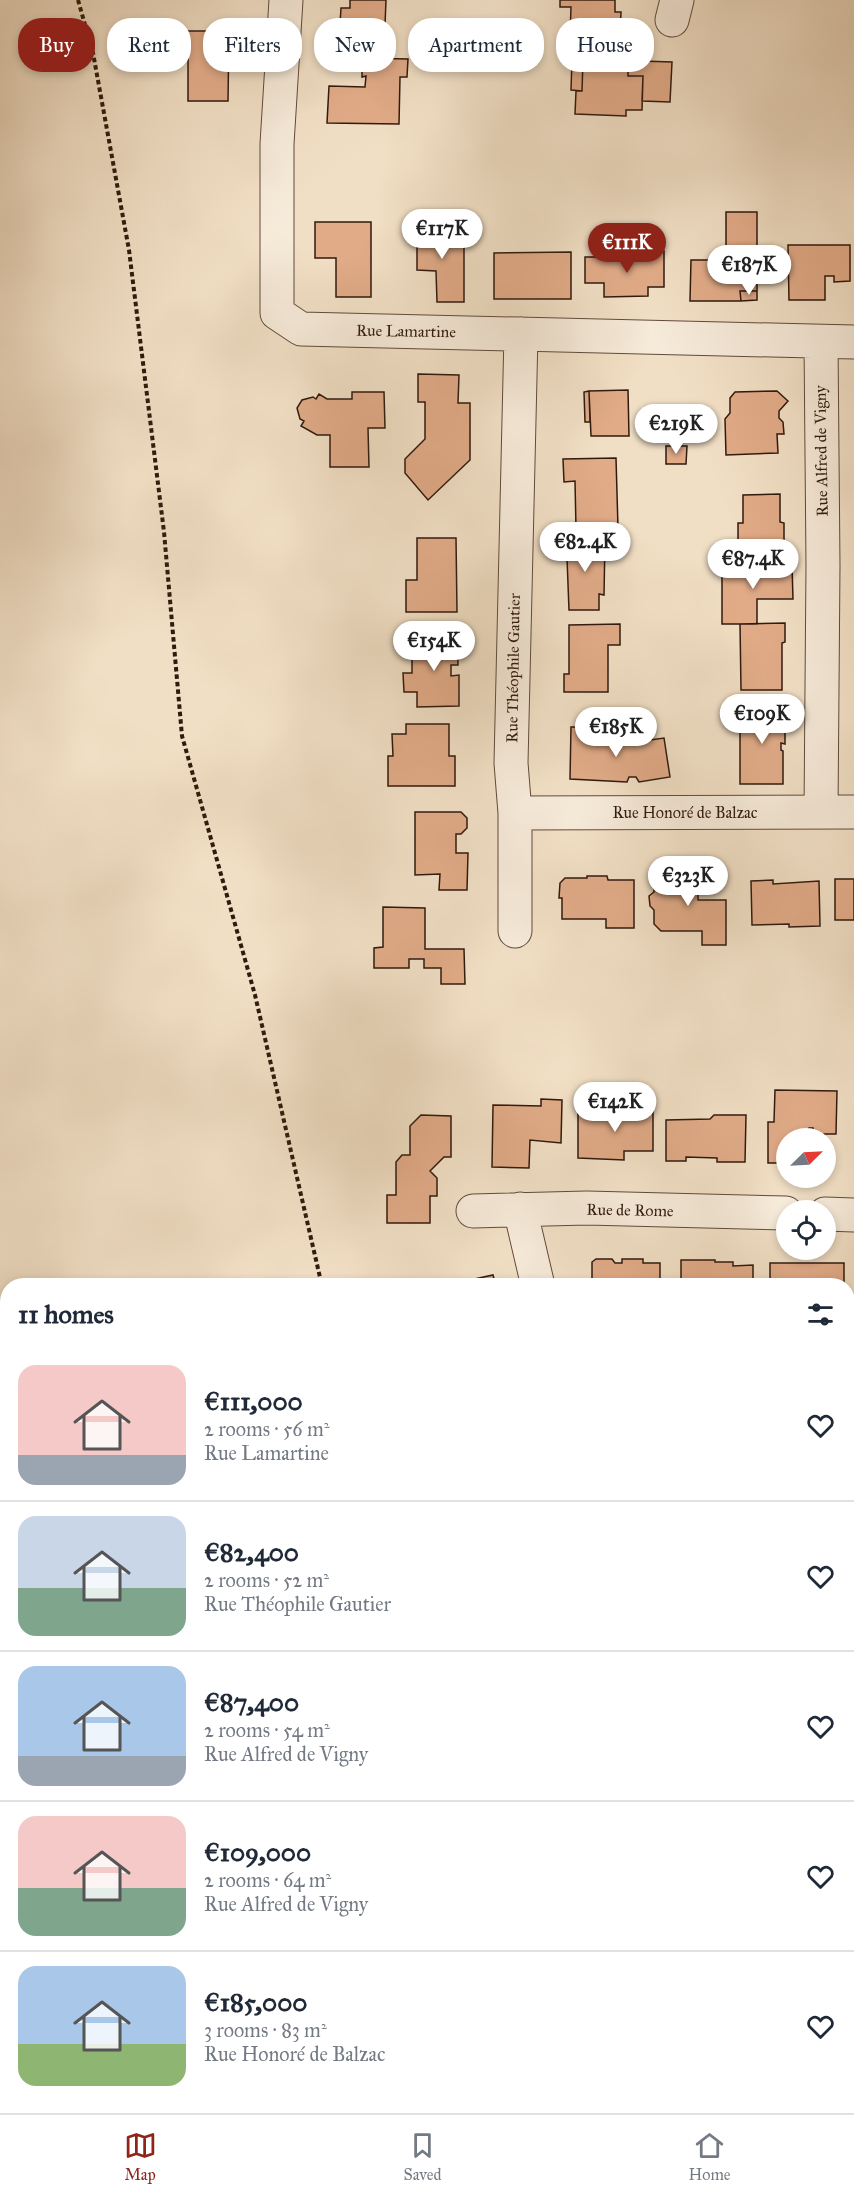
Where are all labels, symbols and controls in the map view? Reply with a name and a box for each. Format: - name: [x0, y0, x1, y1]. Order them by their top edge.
- chip: Buy: [18, 18, 95, 72]
- chip: Rent: [107, 18, 191, 72]
- chip: Filters: [203, 18, 302, 72]
- chip: New: [314, 18, 396, 72]
- chip: Apartment: [408, 18, 544, 72]
- chip: House: [556, 18, 654, 72]
- pin: €117K: [400, 209, 484, 260]
- text: €117K: [416, 216, 468, 240]
- pin: €111K: [585, 223, 669, 274]
- text: €111K: [602, 230, 652, 254]
- pin: €187K: [707, 245, 791, 296]
- text: €187K: [721, 252, 777, 276]
- street label: Rue Lamartine: [356, 321, 456, 341]
- street label: Rue Alfred de Vigny: [810, 385, 833, 517]
- pin: €219K: [634, 404, 718, 455]
- text: €219K: [649, 411, 703, 435]
- pin: €82.4K: [536, 522, 634, 573]
- text: €82.4K: [554, 529, 616, 553]
- pin: €87.4K: [704, 539, 802, 590]
- text: €87.4K: [722, 546, 784, 570]
- street label: Rue Théophile Gautier: [502, 593, 524, 743]
- pin: €154K: [392, 621, 476, 672]
- text: €154K: [407, 628, 461, 652]
- pin: €109K: [720, 694, 804, 745]
- text: €109K: [734, 701, 790, 725]
- pin: €185K: [574, 707, 658, 758]
- text: €185K: [589, 714, 643, 738]
- street label: Rue Honoré de Balzac: [612, 803, 758, 822]
- pin: €323K: [646, 856, 730, 907]
- text: €323K: [662, 863, 714, 887]
- pin: €142K: [573, 1082, 657, 1133]
- text: €142K: [587, 1089, 643, 1113]
- north arrow: [776, 1128, 836, 1188]
- map controls: [776, 1128, 836, 1260]
- street label: Rue de Rome: [586, 1200, 674, 1220]
- button: locate: [776, 1200, 836, 1260]
- text: 11 homes: [18, 1298, 114, 1330]
- icon: filters: [804, 1298, 837, 1331]
- text: €111,000: [204, 1385, 303, 1417]
- icon: home: [66, 1389, 138, 1461]
- icon: heart: [804, 1409, 837, 1442]
- text: 2 rooms · 56 m²: [204, 1417, 330, 1441]
- text: Rue Lamartine: [204, 1441, 329, 1465]
- text: €82,400: [204, 1536, 299, 1568]
- icon: home: [66, 1540, 138, 1612]
- icon: heart: [804, 1560, 837, 1593]
- text: 2 rooms · 52 m²: [204, 1568, 329, 1592]
- text: Rue Théophile Gautier: [204, 1592, 391, 1616]
- text: €87,400: [204, 1686, 299, 1718]
- icon: home: [66, 1690, 138, 1762]
- icon: heart: [804, 1710, 837, 1743]
- text: 2 rooms · 54 m²: [204, 1718, 330, 1742]
- text: Rue Alfred de Vigny: [204, 1742, 368, 1766]
- text: €109,000: [204, 1836, 311, 1868]
- icon: home: [66, 1840, 138, 1912]
- icon: heart: [804, 1860, 837, 1893]
- text: 2 rooms · 64 m²: [204, 1868, 331, 1892]
- text: Rue Alfred de Vigny: [204, 1892, 368, 1916]
- text: €185,000: [204, 1986, 307, 2018]
- icon: home: [66, 1990, 138, 2062]
- icon: heart: [804, 2010, 837, 2043]
- text: 3 rooms · 83 m²: [204, 2018, 327, 2042]
- text: Rue Honoré de Balzac: [204, 2042, 385, 2066]
- tab: Map: [124, 2129, 157, 2184]
- tab: Saved: [404, 2129, 442, 2184]
- tab: Home: [689, 2129, 730, 2184]

